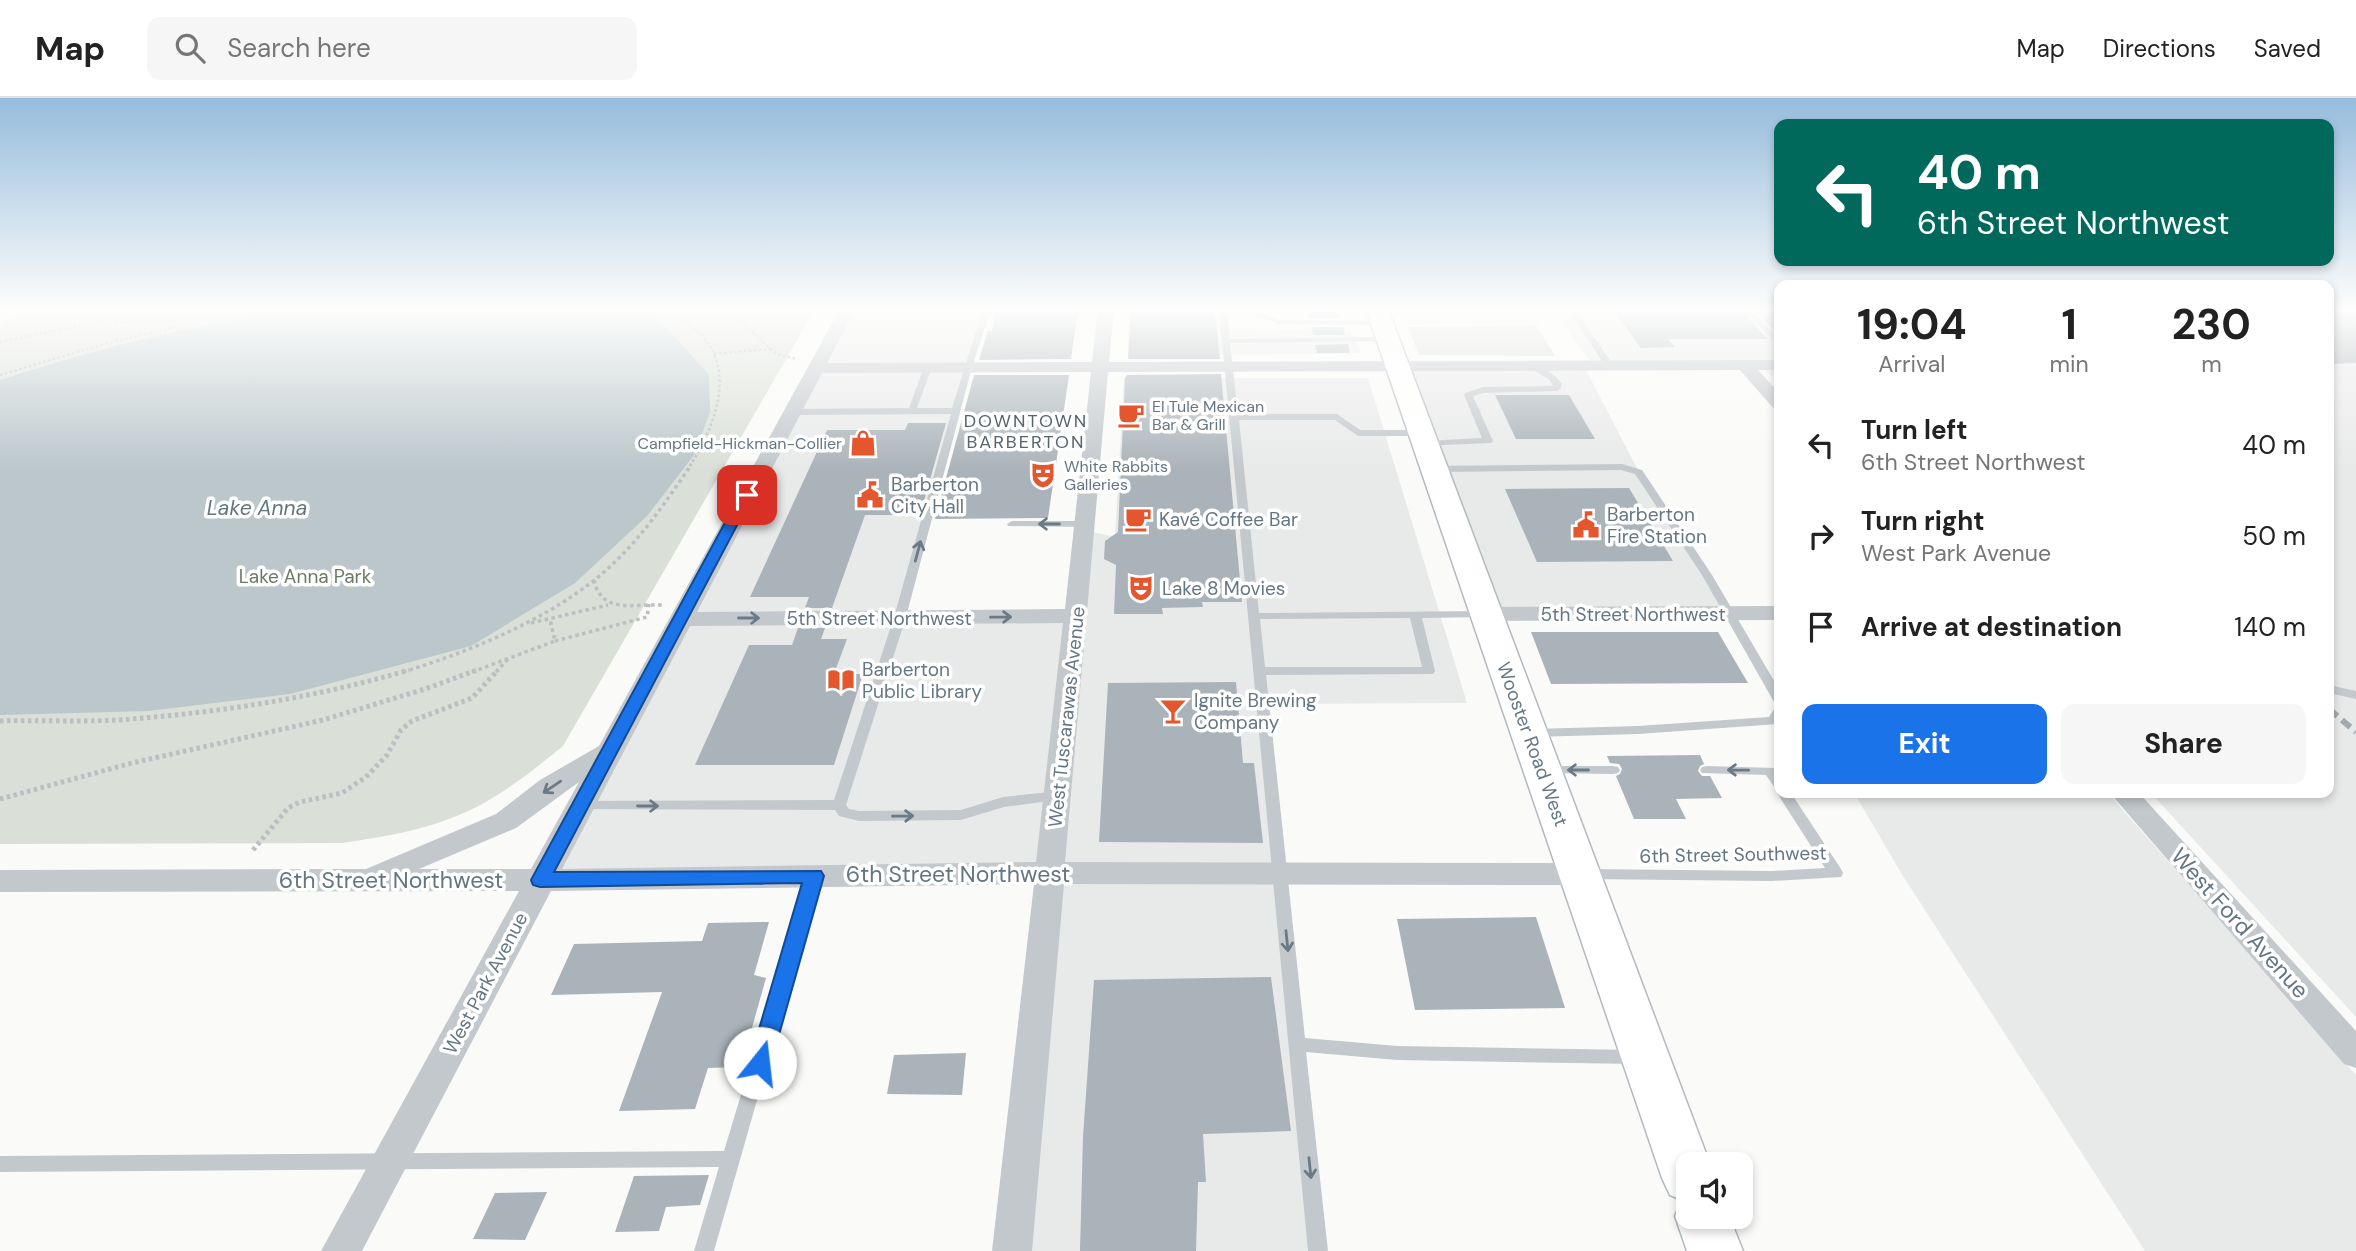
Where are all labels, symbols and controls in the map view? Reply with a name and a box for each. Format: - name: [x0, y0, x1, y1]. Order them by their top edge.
- search box: [147, 17, 637, 80]
- text: Map: [35, 27, 105, 70]
- icon: search: [171, 29, 209, 67]
- text: Search here: [227, 31, 371, 65]
- text: Map: [2017, 33, 2065, 64]
- text: Directions: [2103, 33, 2216, 64]
- text: Saved: [2254, 33, 2321, 64]
- text: 40 m: [1917, 140, 2041, 204]
- icon: left: [1802, 147, 1893, 238]
- text: 6th Street Northwest: [1917, 202, 2230, 244]
- text: 19:04: [1857, 297, 1967, 352]
- text: 1: [2062, 297, 2077, 352]
- text: 230: [2172, 297, 2251, 352]
- text: Arrival: [1878, 349, 1945, 379]
- text: min: [2050, 349, 2089, 379]
- text: m: [2201, 349, 2222, 379]
- place label: El Tule Mexican Bar & Grill: [1152, 396, 1264, 435]
- cafe icon: El Tule Mexican Bar & Grill: [1116, 400, 1146, 430]
- district label: DOWNTOWN BARBERTON: [964, 409, 1088, 454]
- text: Turn left: [1861, 413, 1968, 447]
- icon: left: [1802, 426, 1840, 464]
- shop icon: Campfield-Hickman-Collier: [848, 428, 878, 458]
- text: 40 m: [2242, 428, 2306, 462]
- place label: Campfield-Hickman-Collier: [638, 433, 842, 454]
- text: 6th Street Northwest: [1861, 447, 2086, 477]
- place label: White Rabbits Galleries: [1064, 456, 1168, 495]
- theatre icon: White Rabbits Galleries: [1028, 460, 1058, 490]
- pin: [717, 465, 777, 525]
- place label: Barberton City Hall: [891, 472, 979, 519]
- icon: arrive: [728, 476, 766, 514]
- public building icon: Barberton City Hall: [855, 480, 885, 510]
- water label: Lake Anna: [207, 494, 307, 522]
- place label: Barberton Fire Station: [1607, 502, 1707, 549]
- cafe icon: Kavé Coffee Bar: [1123, 504, 1153, 534]
- text: Turn right: [1861, 504, 1985, 538]
- place label: Kavé Coffee Bar: [1159, 507, 1298, 532]
- public building icon: Barberton Fire Station: [1571, 510, 1601, 540]
- one-way arrow: [1038, 517, 1061, 531]
- icon: right: [1802, 517, 1840, 555]
- text: 50 m: [2242, 519, 2306, 553]
- text: West Park Avenue: [1861, 538, 2051, 568]
- one-way arrow: [912, 541, 925, 563]
- park label: Lake Anna Park: [239, 564, 372, 589]
- theatre icon: Lake 8 Movies: [1126, 573, 1156, 603]
- place label: Lake 8 Movies: [1162, 576, 1285, 601]
- street label: 5th Street Northwest: [1540, 602, 1726, 627]
- street label: West Tuscarawas Avenue: [1042, 605, 1091, 829]
- street label: 5th Street Northwest: [786, 606, 972, 631]
- icon: arrive: [1802, 608, 1840, 646]
- one-way arrow: [989, 610, 1012, 624]
- text: Arrive at destination: [1861, 610, 2122, 644]
- text: 140 m: [2234, 610, 2306, 644]
- one-way arrow: [737, 611, 760, 625]
- place label: Barberton Public Library: [862, 657, 982, 704]
- street label: Wooster Road West: [1491, 659, 1574, 830]
- library icon: Barberton Public Library: [826, 665, 856, 695]
- place label: Ignite Brewing Company: [1194, 688, 1317, 735]
- bar icon: Ignite Brewing Company: [1158, 696, 1188, 726]
- button: Exit: [1802, 704, 2047, 784]
- button: Share: [2061, 704, 2306, 784]
- one-way arrow: [1567, 763, 1590, 777]
- one-way arrow: [1727, 764, 1750, 777]
- one-way arrow: [543, 780, 562, 794]
- one-way arrow: [636, 799, 659, 813]
- one-way arrow: [891, 809, 914, 822]
- street label: 6th Street Southwest: [1639, 840, 1827, 869]
- street label: West Ford Avenue: [2164, 841, 2316, 1005]
- street label: 6th Street Northwest: [846, 859, 1070, 889]
- street label: 6th Street Northwest: [279, 865, 503, 895]
- street label: West Park Avenue: [438, 908, 533, 1058]
- one-way arrow: [1280, 930, 1293, 952]
- position arrow: [723, 1026, 797, 1100]
- map controls: [1676, 1152, 1753, 1229]
- button: sound: [1676, 1152, 1753, 1229]
- one-way arrow: [1303, 1156, 1316, 1179]

